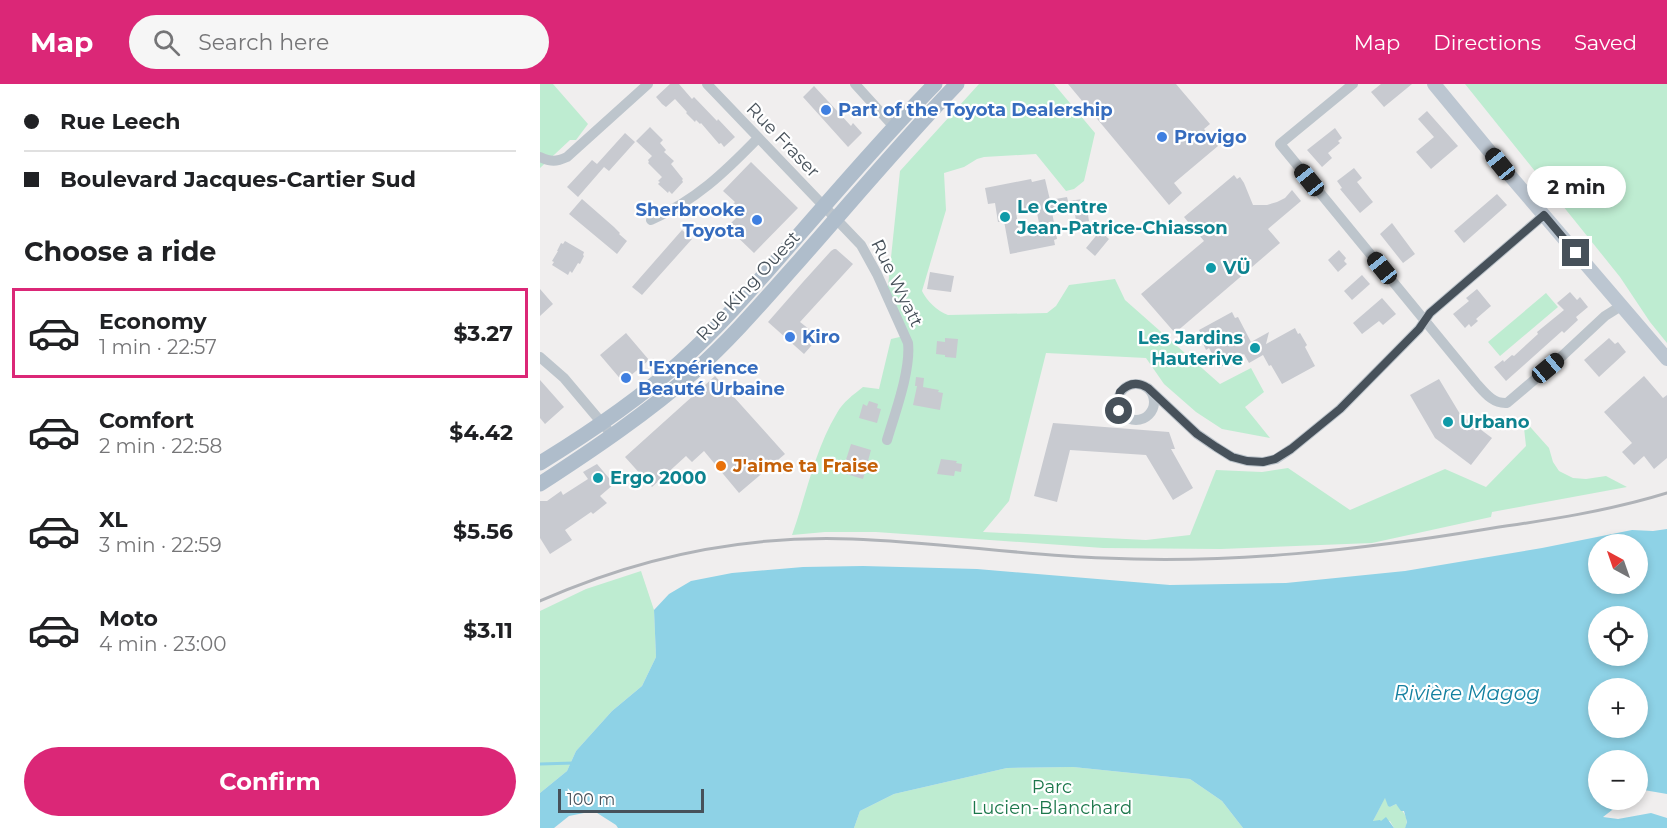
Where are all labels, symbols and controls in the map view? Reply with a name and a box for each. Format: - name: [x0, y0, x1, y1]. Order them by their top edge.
- search box: [129, 15, 549, 69]
- text: Map: [30, 25, 93, 59]
- icon: search: [150, 26, 183, 59]
- text: Search here: [198, 29, 329, 56]
- text: Map: [1354, 30, 1400, 55]
- text: Directions: [1433, 30, 1541, 55]
- text: Saved: [1574, 30, 1637, 55]
- street label: Rue Fraser: [742, 98, 824, 182]
- place label: Part of the Toyota Dealership: [838, 99, 1113, 121]
- marker: Part of the Toyota Dealership: [819, 103, 833, 117]
- text: Rue Leech: [60, 108, 181, 135]
- place label: Provigo: [1174, 126, 1247, 148]
- marker: Provigo: [1155, 130, 1169, 144]
- car: [1482, 144, 1518, 184]
- car: [1291, 160, 1327, 200]
- text: Boulevard Jacques-Cartier Sud: [60, 166, 416, 193]
- callout: 2 min: [1526, 166, 1626, 208]
- text: 2 min: [1547, 175, 1606, 199]
- place label: Le Centre Jean-Patrice-Chiasson: [1016, 196, 1228, 239]
- place label: Sherbrooke Toyota: [636, 199, 745, 242]
- marker: Le Centre Jean-Patrice-Chiasson: [998, 210, 1012, 224]
- marker: Sherbrooke Toyota: [750, 213, 764, 227]
- street label: Rue King Ouest: [692, 227, 804, 345]
- text: Choose a ride: [24, 235, 216, 268]
- street label: Rue Wyatt: [866, 235, 928, 331]
- route end: [1562, 239, 1589, 266]
- car: [1364, 248, 1400, 288]
- place label: VÜ: [1222, 257, 1251, 279]
- marker: VÜ: [1204, 261, 1218, 275]
- icon: car: [27, 306, 81, 360]
- text: Economy: [99, 308, 207, 335]
- text: $3.27: [453, 320, 513, 347]
- place label: Kiro: [802, 326, 840, 348]
- place label: Les Jardins Hauterive: [1138, 327, 1243, 370]
- marker: Kiro: [783, 330, 797, 344]
- text: 1 min · 22:57: [99, 335, 217, 359]
- marker: Les Jardins Hauterive: [1248, 341, 1262, 355]
- car: [1528, 350, 1568, 386]
- place label: L'Expérience Beauté Urbaine: [638, 357, 785, 400]
- marker: L'Expérience Beauté Urbaine: [619, 371, 633, 385]
- route start: [1105, 397, 1132, 424]
- icon: car: [27, 405, 81, 459]
- text: Comfort: [99, 407, 194, 434]
- place label: Urbano: [1460, 411, 1530, 433]
- marker: Urbano: [1441, 415, 1455, 429]
- text: $4.42: [449, 419, 513, 446]
- text: 2 min · 22:58: [99, 434, 222, 458]
- place label: J'aime ta Fraise: [732, 455, 878, 477]
- marker: J'aime ta Fraise: [714, 459, 728, 473]
- place label: Ergo 2000: [610, 467, 706, 489]
- marker: Ergo 2000: [591, 471, 605, 485]
- icon: car: [27, 504, 81, 558]
- text: XL: [99, 506, 128, 533]
- text: $5.56: [453, 518, 513, 545]
- text: 3 min · 22:59: [99, 533, 222, 557]
- north arrow: [1588, 534, 1648, 594]
- map controls: [1588, 534, 1648, 810]
- icon: car: [27, 603, 81, 657]
- text: Moto: [99, 605, 158, 632]
- button: locate: [1588, 606, 1648, 666]
- text: $3.11: [463, 617, 513, 644]
- text: 4 min · 23:00: [99, 632, 226, 656]
- button: +: [1588, 678, 1648, 738]
- water label: Rivière Magog: [1394, 681, 1540, 705]
- button: Confirm: [24, 747, 516, 816]
- button: −: [1588, 750, 1648, 810]
- park label: Parc Lucien-Blanchard: [972, 776, 1132, 819]
- scale bar: [558, 786, 704, 814]
- text: 100 m: [567, 790, 615, 809]

